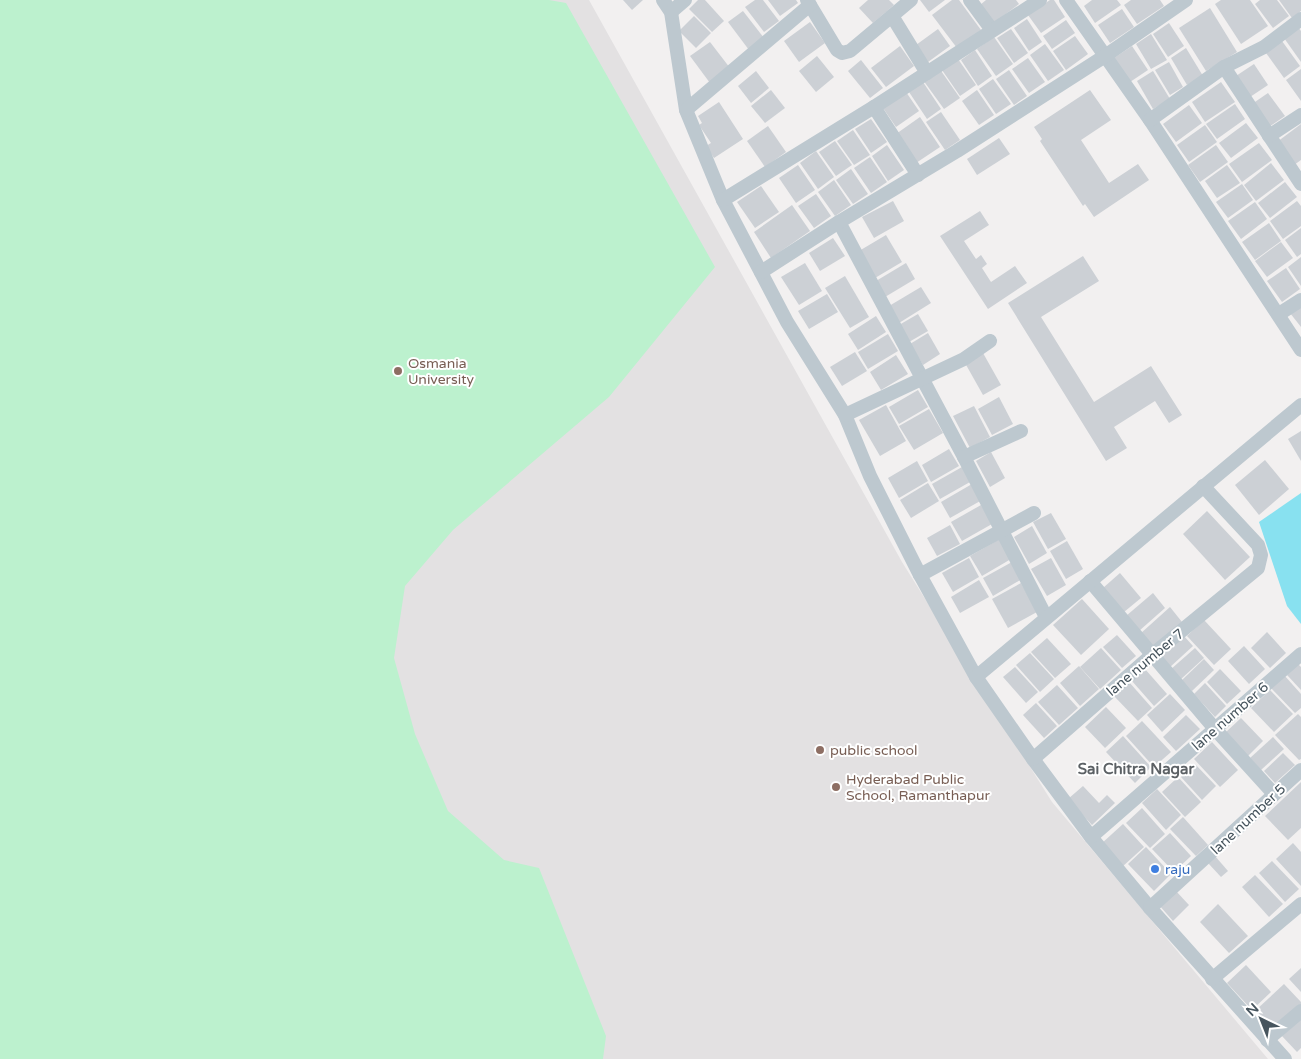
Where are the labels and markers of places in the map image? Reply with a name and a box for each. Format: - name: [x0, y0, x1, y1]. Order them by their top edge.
- place label: Osmania University: [408, 355, 474, 388]
- marker: Osmania University: [392, 365, 404, 377]
- place label: public school: [830, 742, 918, 759]
- marker: public school: [814, 744, 826, 756]
- place label: Hyderabad Public School, Ramanthapur: [846, 771, 990, 804]
- marker: Hyderabad Public School, Ramanthapur: [830, 781, 842, 793]
- place label: raju: [1165, 861, 1190, 878]
- marker: raju: [1149, 863, 1161, 875]

